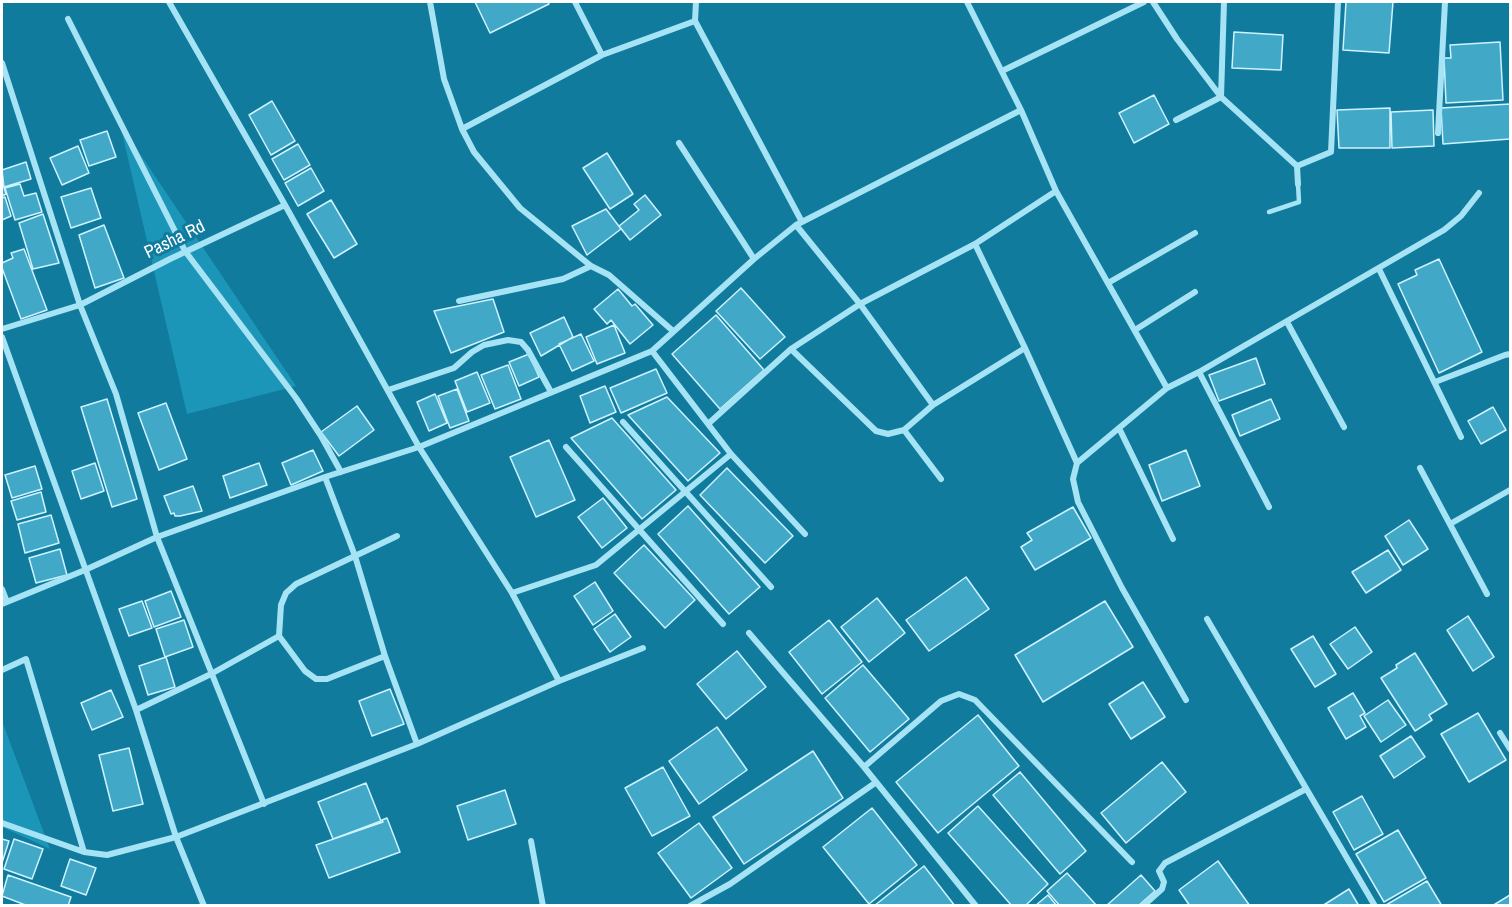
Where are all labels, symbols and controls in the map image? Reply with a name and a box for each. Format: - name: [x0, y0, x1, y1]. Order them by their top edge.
- street label: Pasha Rd: [141, 216, 209, 264]

